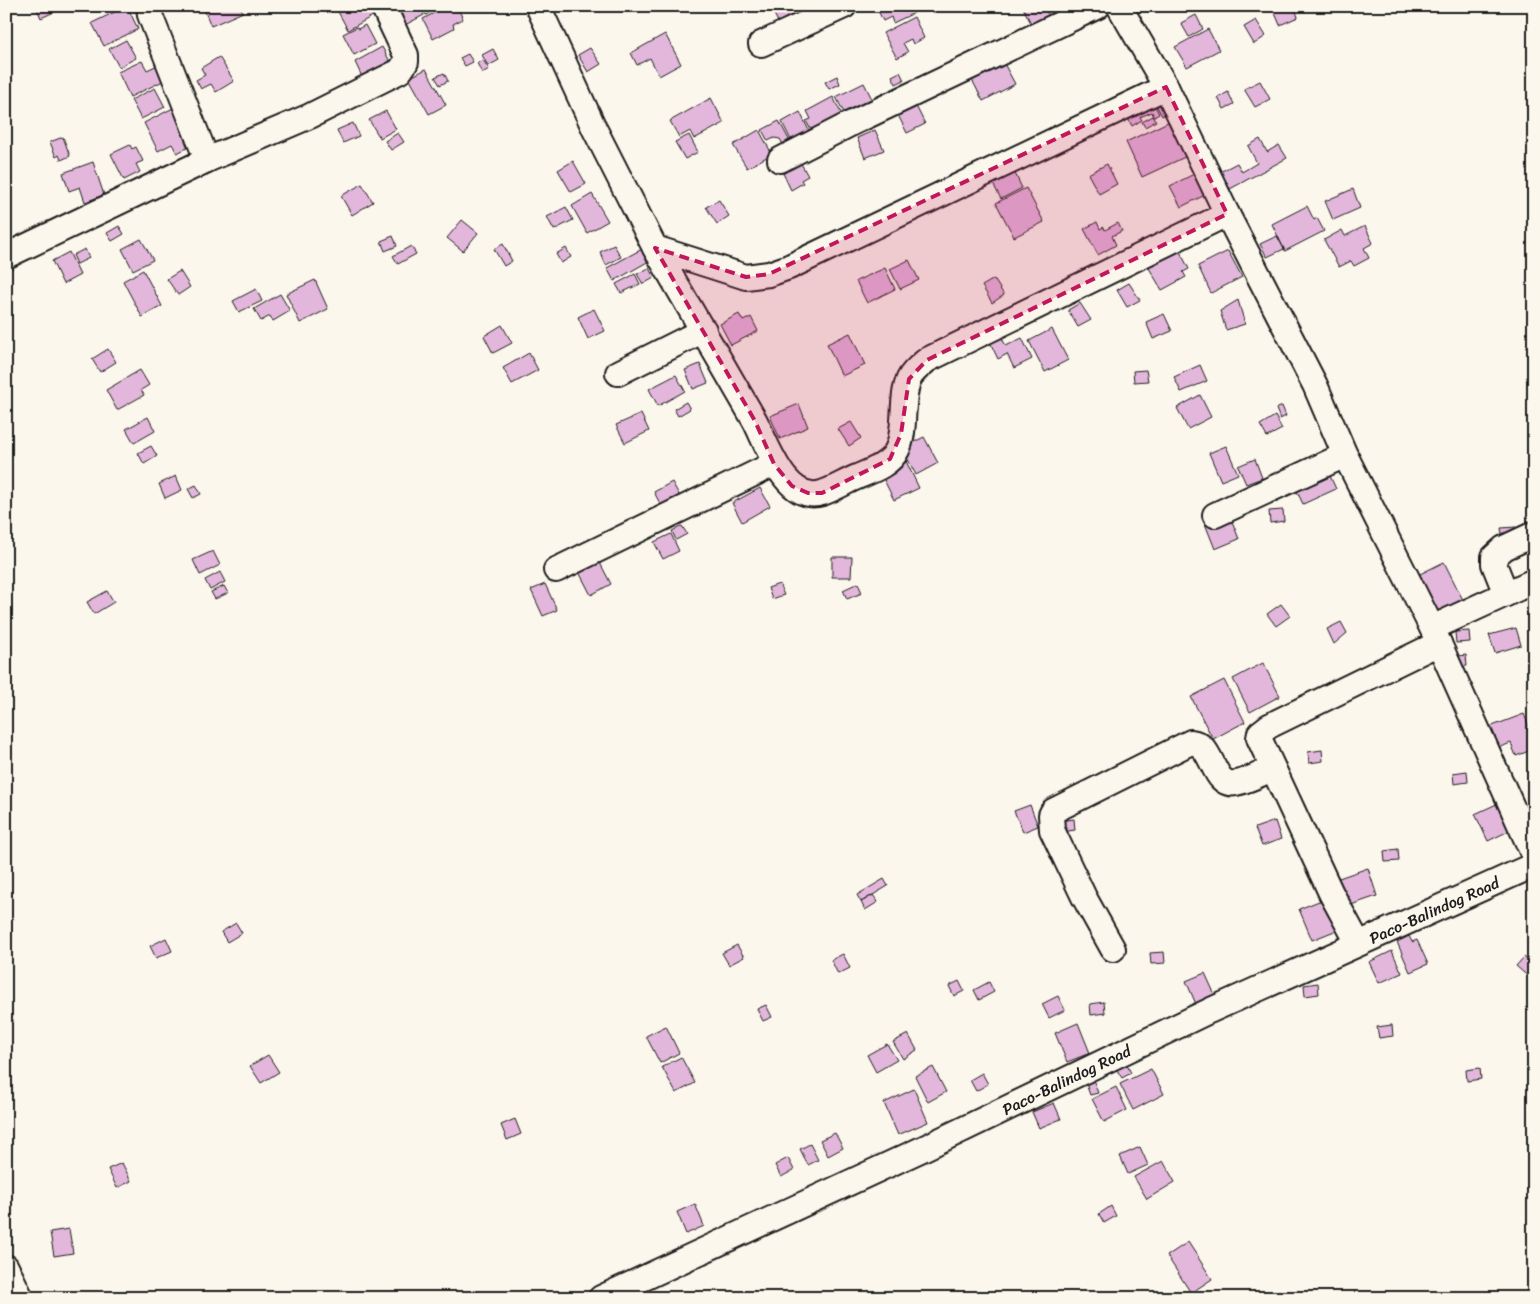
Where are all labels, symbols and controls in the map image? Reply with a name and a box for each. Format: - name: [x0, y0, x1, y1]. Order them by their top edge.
- street label: Paco-Balindog Road: [1364, 867, 1505, 952]
- street label: Paco-Balindog Road: [997, 1035, 1137, 1123]

